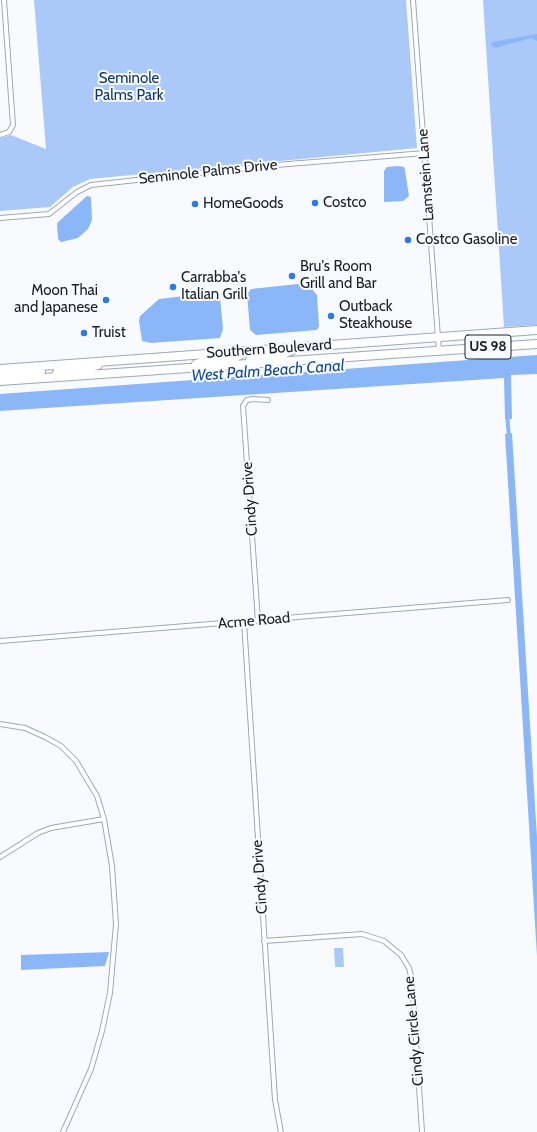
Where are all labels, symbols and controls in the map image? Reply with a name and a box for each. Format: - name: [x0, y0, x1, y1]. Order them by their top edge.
- park label: Seminole Palms Park: [95, 70, 163, 105]
- street label: Lamstein Lane: [414, 128, 438, 222]
- street label: Seminole Palms Drive: [138, 156, 278, 188]
- place label: Costco: [323, 194, 366, 212]
- place label: HomeGoods: [203, 195, 283, 213]
- marker: Costco: [310, 198, 320, 208]
- marker: HomeGoods: [190, 199, 200, 209]
- place label: Costco Gasoline: [416, 231, 517, 249]
- marker: Costco Gasoline: [403, 235, 413, 245]
- place label: Bru's Room Grill and Bar: [300, 258, 377, 293]
- place label: Carrabba's Italian Grill: [181, 269, 248, 304]
- marker: Bru's Room Grill and Bar: [287, 271, 297, 281]
- place label: Moon Thai and Japanese: [14, 282, 98, 317]
- marker: Carrabba's Italian Grill: [168, 282, 178, 292]
- marker: Moon Thai and Japanese: [101, 295, 111, 305]
- place label: Outback Steakhouse: [339, 298, 412, 333]
- marker: Outback Steakhouse: [326, 311, 336, 321]
- place label: Truist: [92, 324, 126, 342]
- marker: Truist: [79, 328, 89, 338]
- road number: US 98: [465, 335, 511, 359]
- street label: Southern Boulevard: [206, 336, 332, 362]
- water label: West Palm Beach Canal: [191, 356, 345, 386]
- street label: Cindy Drive: [238, 461, 262, 537]
- street label: Acme Road: [217, 609, 291, 633]
- street label: Cindy Drive: [248, 839, 272, 915]
- street label: Cindy Circle Lane: [400, 975, 428, 1087]

